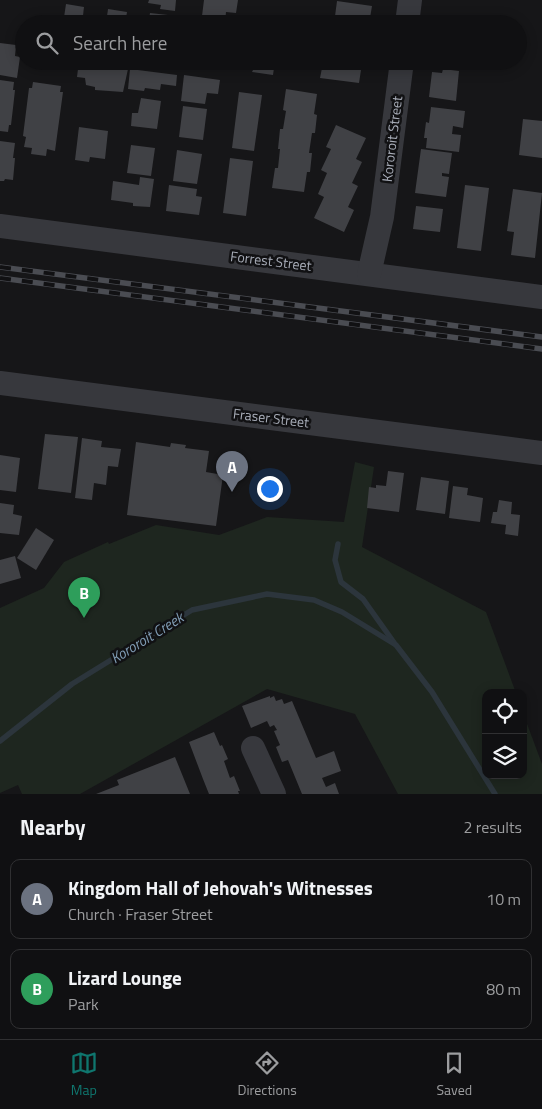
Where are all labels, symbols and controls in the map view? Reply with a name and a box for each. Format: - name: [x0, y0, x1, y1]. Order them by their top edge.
- search box: [15, 15, 527, 70]
- text: Search here: [73, 28, 167, 57]
- icon: search: [33, 29, 61, 57]
- street label: Kororoit Street: [376, 95, 407, 183]
- street label: Forrest Street: [229, 245, 313, 276]
- street label: Fraser Street: [232, 402, 310, 433]
- pin: A: [216, 451, 248, 492]
- your location: [257, 476, 283, 502]
- pin: B: [68, 577, 100, 618]
- water label: Kororoit Creek: [106, 605, 190, 669]
- map controls: [482, 689, 527, 779]
- button: locate: [482, 689, 527, 734]
- button: layers: [482, 734, 527, 779]
- text: Nearby: [20, 811, 85, 843]
- text: 2 results: [463, 815, 522, 839]
- text: Kingdom Hall of Jehovah's Witnesses: [68, 873, 373, 902]
- text: A: [32, 887, 42, 911]
- text: 10 m: [486, 887, 521, 911]
- text: Church · Fraser Street: [68, 902, 213, 926]
- text: Lizard Lounge: [68, 963, 182, 992]
- text: B: [32, 977, 42, 1001]
- text: 80 m: [486, 977, 521, 1001]
- text: Park: [68, 992, 99, 1016]
- tab: Map: [70, 1049, 98, 1100]
- tab: Directions: [237, 1049, 297, 1100]
- tab: Saved: [437, 1049, 472, 1100]

